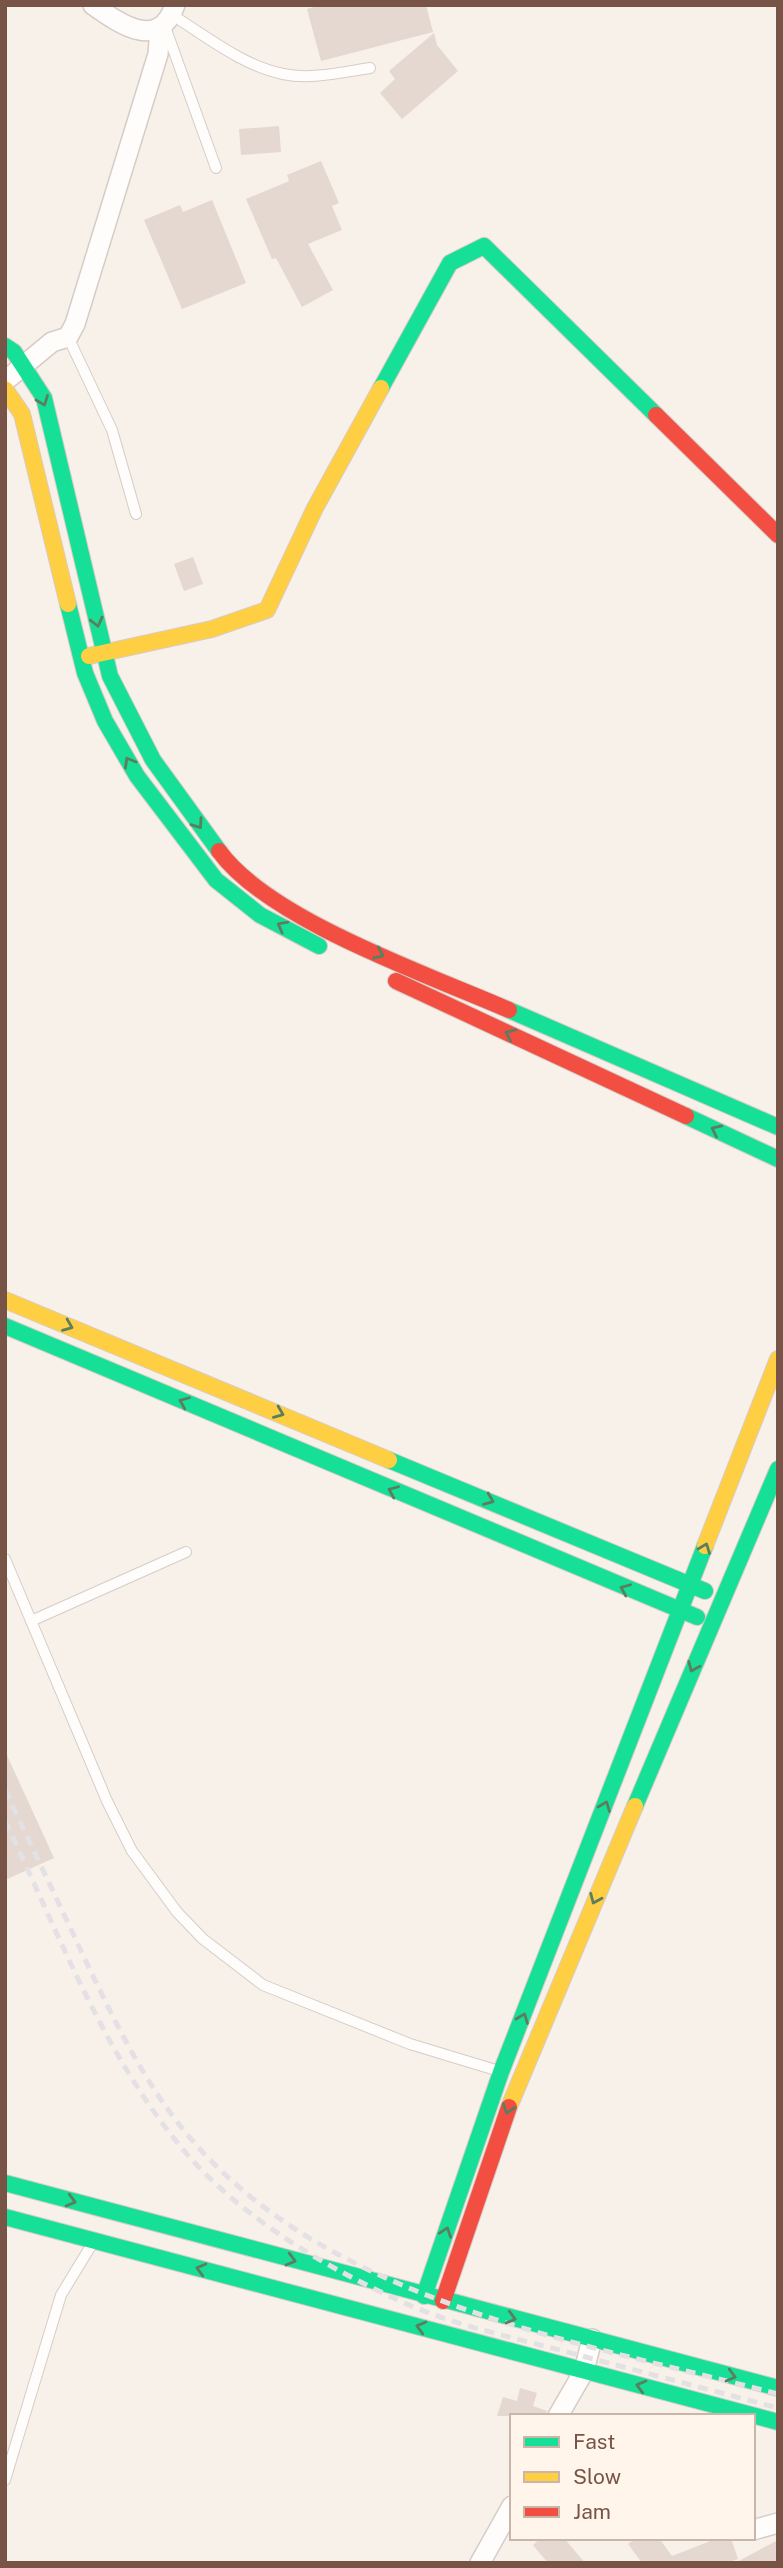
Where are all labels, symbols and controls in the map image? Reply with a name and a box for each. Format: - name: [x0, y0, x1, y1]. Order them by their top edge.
- one-way arrow: [35, 395, 49, 407]
- one-way arrow: [89, 616, 103, 628]
- one-way arrow: [124, 757, 137, 770]
- one-way arrow: [190, 816, 202, 829]
- one-way arrow: [277, 921, 289, 934]
- one-way arrow: [372, 946, 384, 960]
- one-way arrow: [505, 1028, 517, 1042]
- one-way arrow: [711, 1125, 723, 1139]
- one-way arrow: [62, 1318, 74, 1332]
- one-way arrow: [178, 1396, 191, 1410]
- one-way arrow: [272, 1405, 284, 1419]
- one-way arrow: [388, 1485, 400, 1499]
- one-way arrow: [482, 1492, 494, 1506]
- one-way arrow: [697, 1542, 711, 1554]
- one-way arrow: [620, 1584, 632, 1598]
- one-way arrow: [687, 1659, 701, 1672]
- one-way arrow: [597, 1800, 611, 1812]
- one-way arrow: [589, 1892, 603, 1904]
- one-way arrow: [515, 2012, 529, 2024]
- one-way arrow: [502, 2102, 516, 2115]
- one-way arrow: [65, 2193, 77, 2207]
- one-way arrow: [438, 2226, 452, 2238]
- one-way arrow: [285, 2252, 297, 2267]
- one-way arrow: [195, 2263, 207, 2277]
- one-way arrow: [505, 2309, 517, 2324]
- one-way arrow: [415, 2321, 427, 2336]
- one-way arrow: [725, 2368, 737, 2382]
- one-way arrow: [635, 2380, 647, 2394]
- legend: [510, 2414, 755, 2540]
- text: Fast: [573, 2429, 615, 2454]
- text: Slow: [573, 2464, 621, 2489]
- text: Jam: [573, 2499, 611, 2524]

